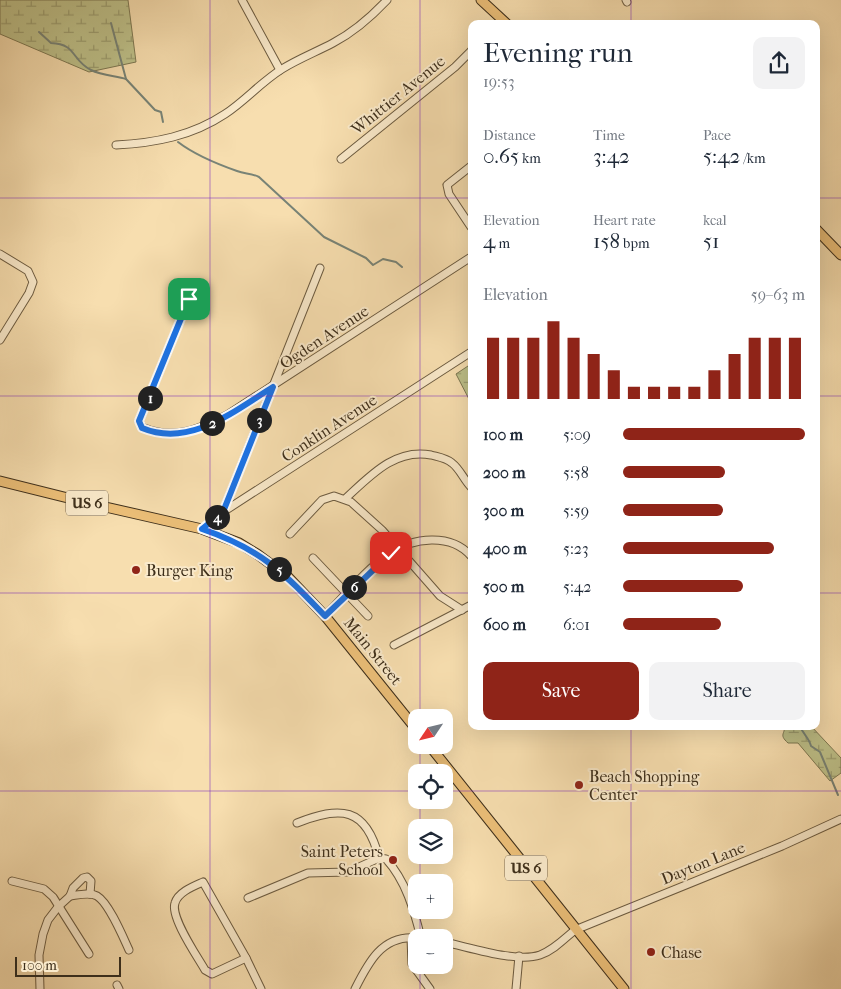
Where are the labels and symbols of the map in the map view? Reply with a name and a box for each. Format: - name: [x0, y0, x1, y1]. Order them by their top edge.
- street label: Whittier Avenue: [347, 51, 449, 139]
- pin: [168, 278, 210, 320]
- street label: Ogden Avenue: [276, 301, 372, 373]
- pin: 1: [138, 386, 162, 410]
- street label: Conklin Avenue: [278, 390, 380, 466]
- pin: 3: [246, 408, 272, 432]
- pin: 2: [200, 410, 224, 436]
- road number: US 6: [66, 490, 108, 516]
- pin: 4: [204, 504, 230, 530]
- pin: [370, 532, 412, 574]
- pin: 5: [266, 556, 292, 582]
- place label: Burger King: [146, 561, 234, 580]
- marker: Burger King: [130, 564, 142, 576]
- pin: 6: [342, 574, 366, 600]
- street label: Main Street: [340, 613, 406, 689]
- north arrow: [408, 709, 452, 754]
- place label: Beach Shopping Center: [589, 767, 700, 804]
- marker: Beach Shopping Center: [573, 779, 585, 791]
- street label: Dayton Lane: [658, 838, 748, 888]
- place label: Saint Peters School: [301, 842, 384, 879]
- marker: Saint Peters School: [387, 854, 399, 866]
- road number: US 6: [505, 856, 547, 880]
- place label: Chase: [661, 943, 702, 962]
- marker: Chase: [645, 946, 657, 958]
- scale bar: [15, 954, 121, 977]

